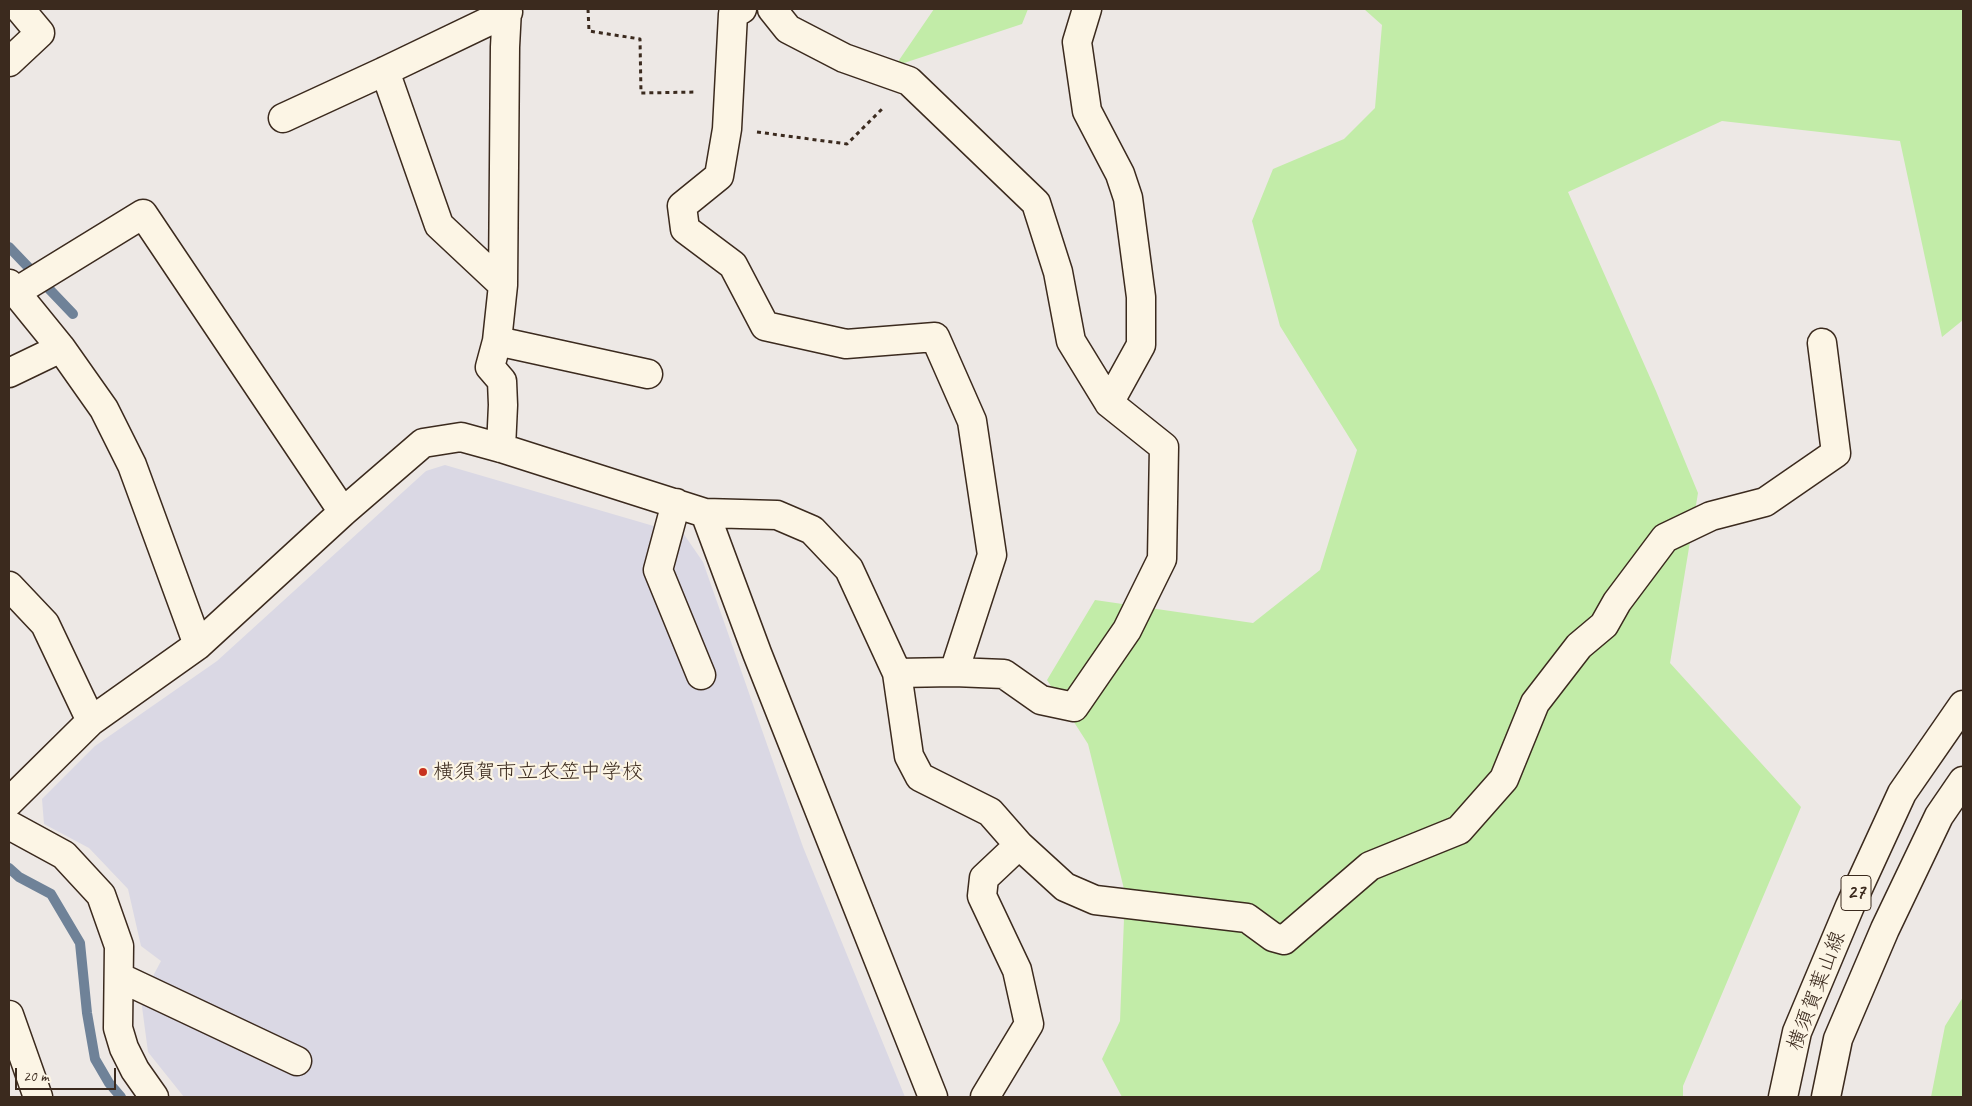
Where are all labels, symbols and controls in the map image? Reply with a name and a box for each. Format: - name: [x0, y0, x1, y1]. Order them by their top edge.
- place label: 横須賀市立衣笠中学校: [433, 759, 643, 785]
- marker: 横須賀市立衣笠中学校: [417, 766, 429, 778]
- road number: 27: [1841, 876, 1871, 910]
- street label: 横須賀葉山線: [1783, 928, 1851, 1054]
- scale bar: [18, 1058, 119, 1090]
- text: 20 m: [23, 1067, 49, 1086]

